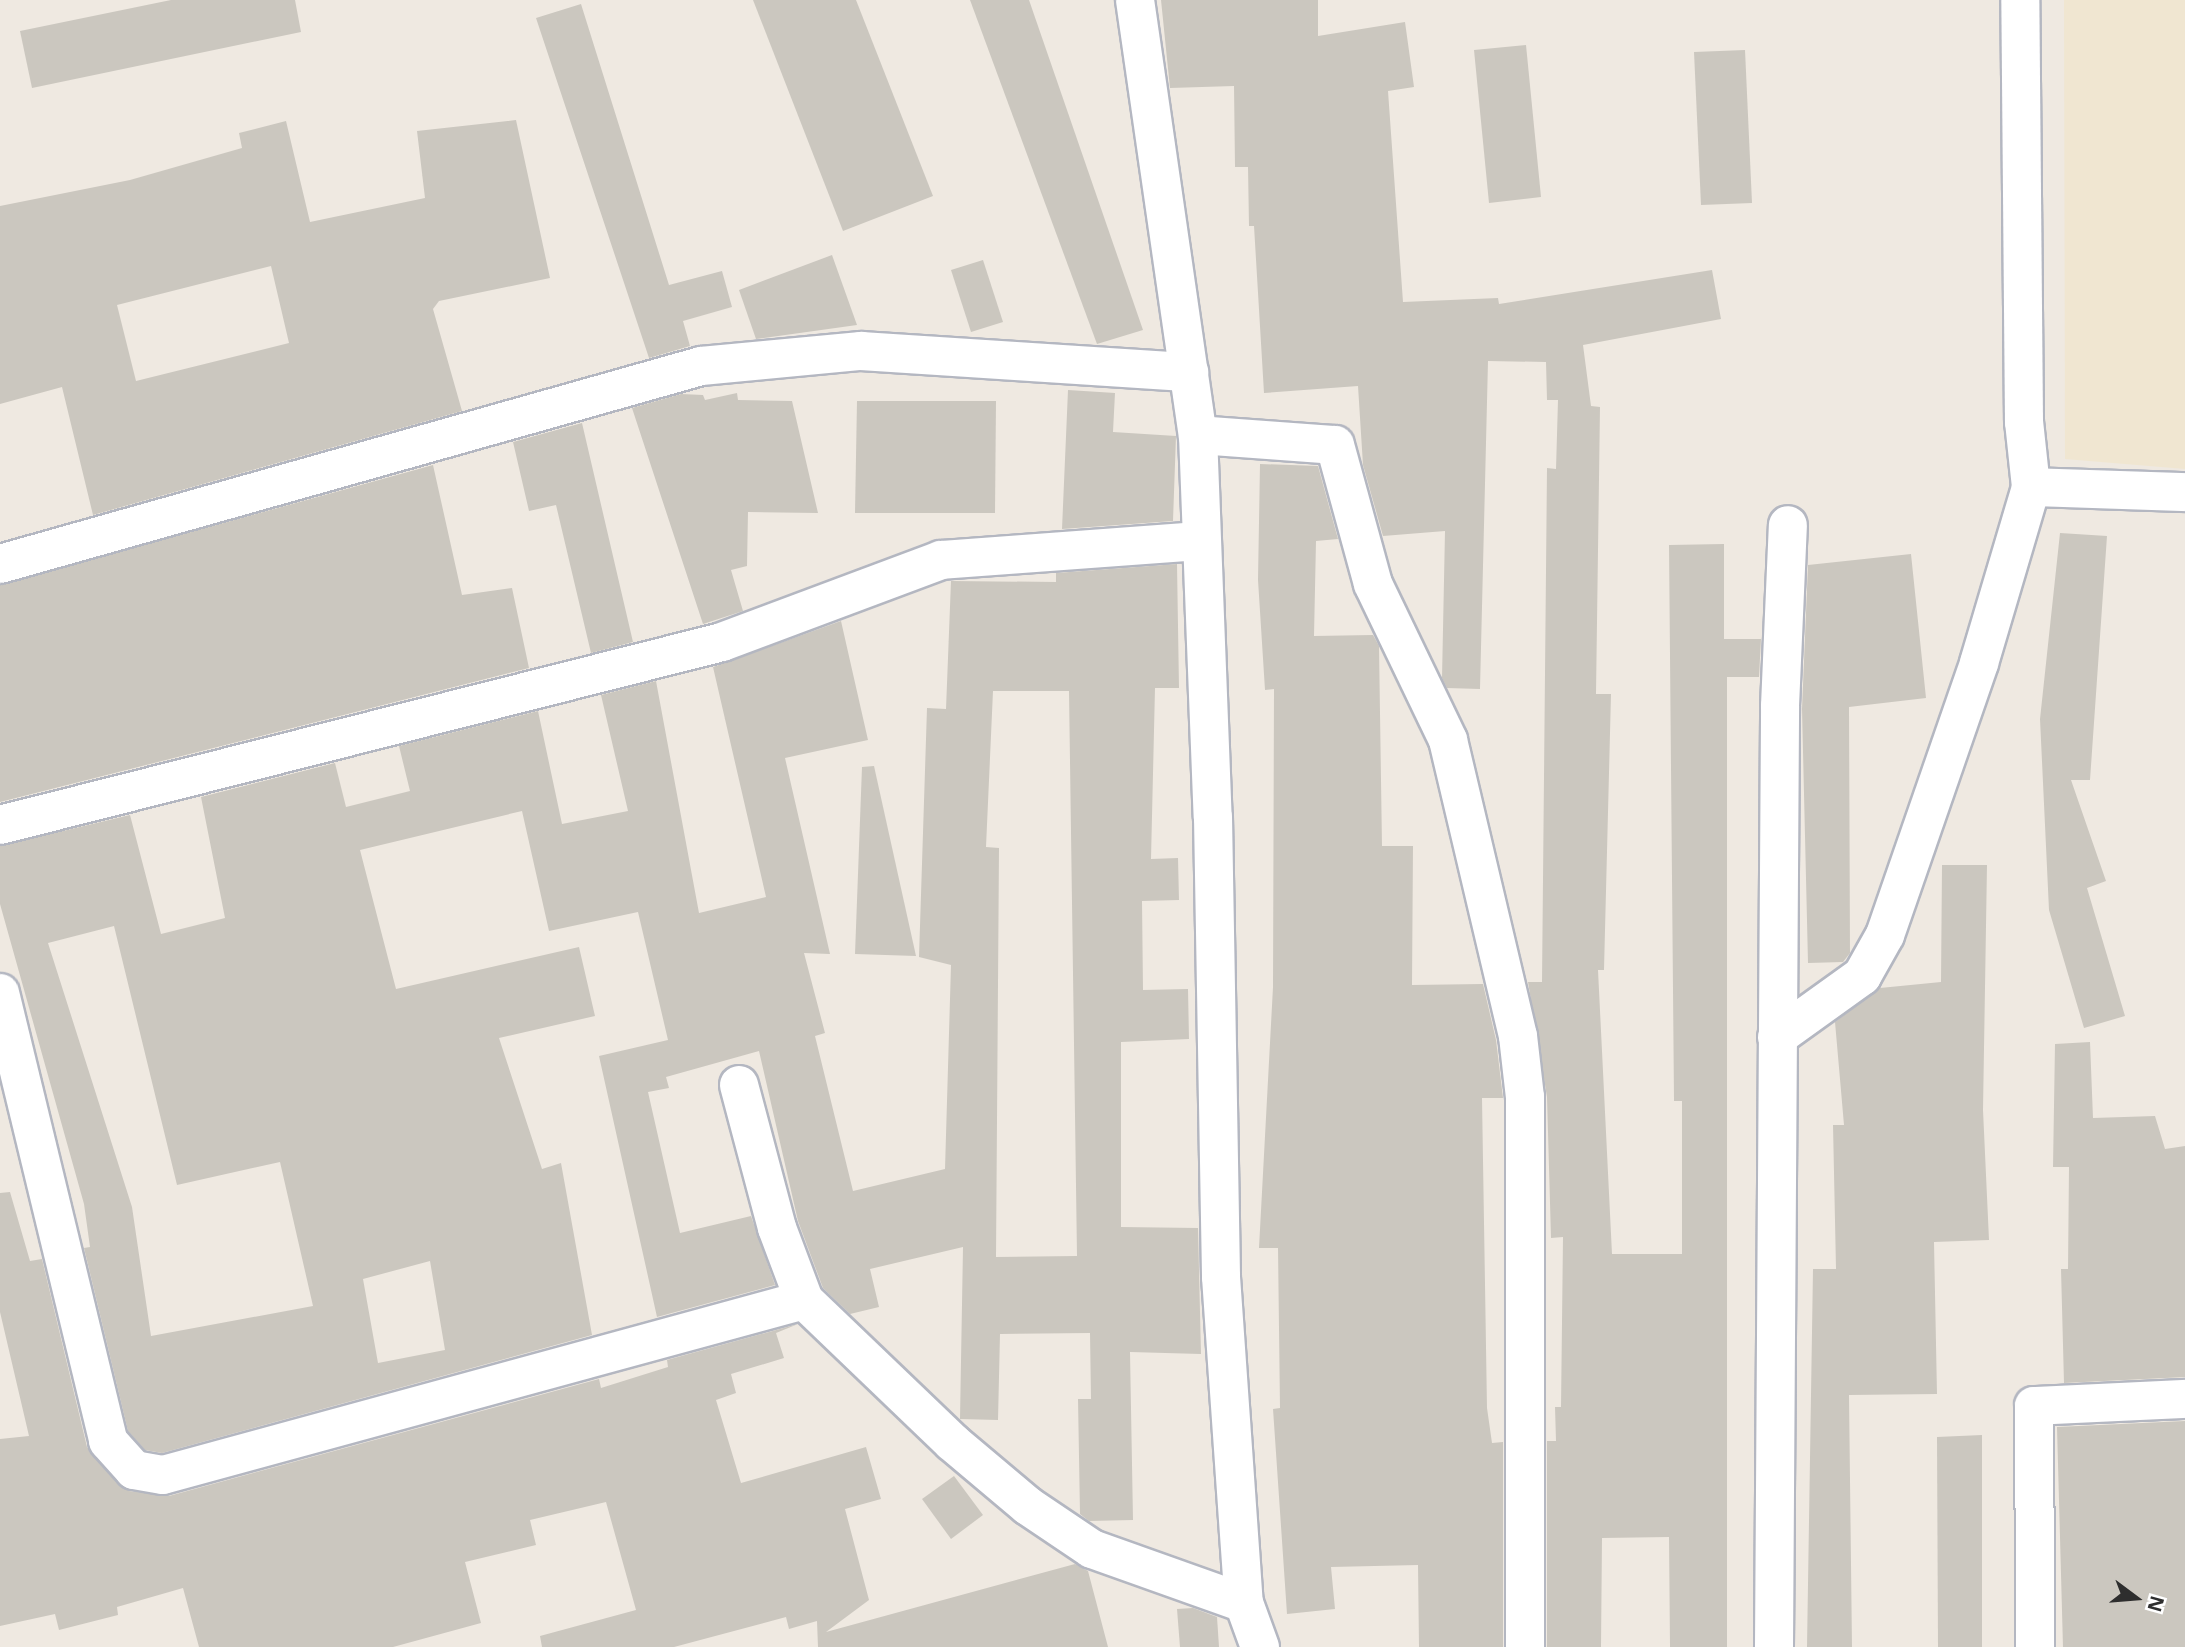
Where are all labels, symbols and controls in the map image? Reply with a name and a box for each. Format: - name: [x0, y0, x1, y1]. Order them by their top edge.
- north arrow: [2101, 1563, 2171, 1633]
- text: N: [2142, 1593, 2171, 1615]

